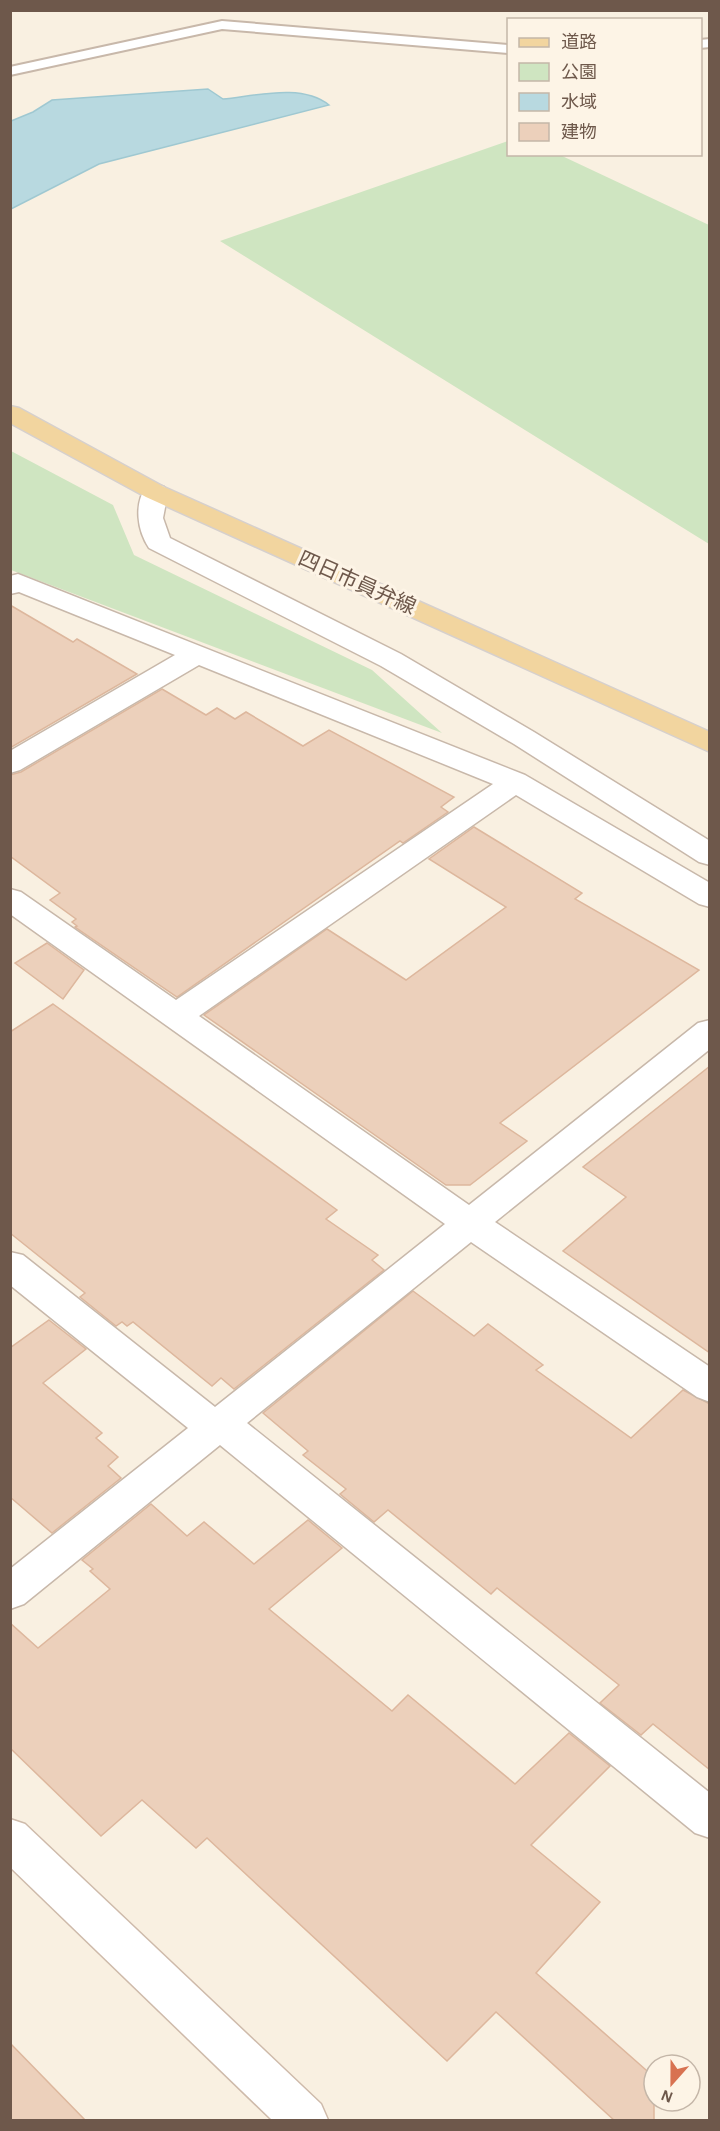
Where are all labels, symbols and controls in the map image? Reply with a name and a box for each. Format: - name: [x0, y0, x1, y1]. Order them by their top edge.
- legend: [507, 18, 702, 156]
- text: 道路: [561, 32, 597, 52]
- text: 公園: [561, 63, 597, 82]
- text: 水域: [561, 93, 597, 112]
- text: 建物: [561, 122, 597, 142]
- street label: 四日市員弁線: [295, 547, 419, 618]
- north arrow: [642, 2053, 702, 2113]
- text: N: [659, 2087, 675, 2106]

